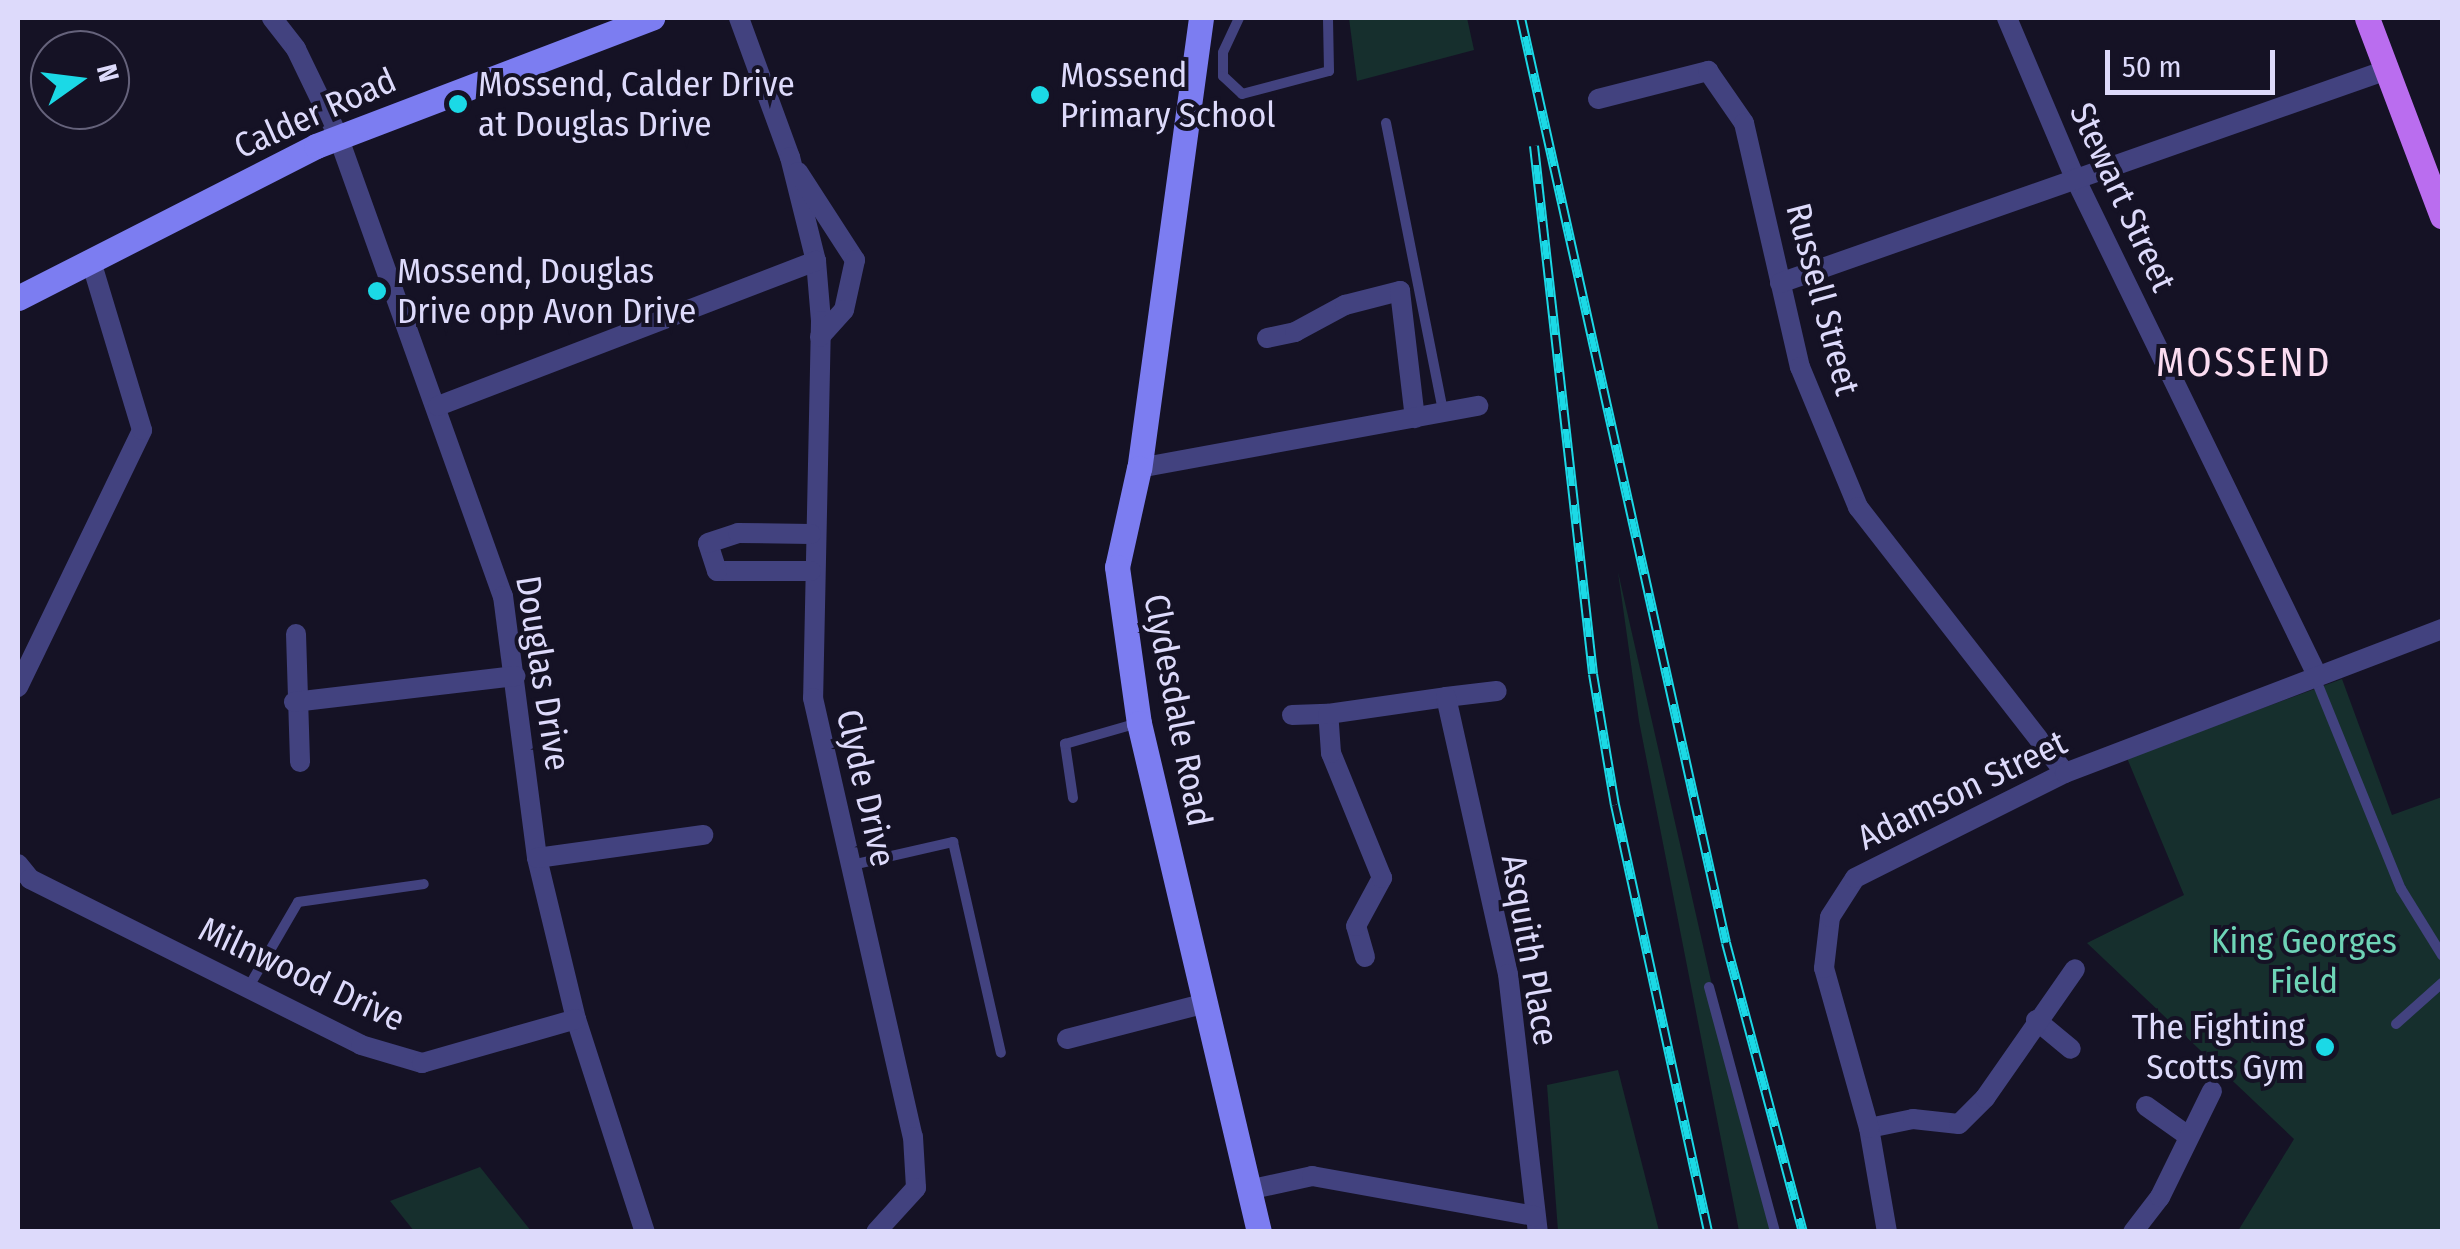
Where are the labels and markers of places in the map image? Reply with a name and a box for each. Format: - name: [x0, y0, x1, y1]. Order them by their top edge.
- place label: Mossend Primary School: [1060, 54, 1276, 136]
- place label: Mossend, Calder Drive at Douglas Drive: [478, 63, 795, 145]
- marker: Mossend Primary School: [1029, 84, 1051, 106]
- marker: Mossend, Calder Drive at Douglas Drive: [447, 93, 469, 115]
- place label: Mossend, Douglas Drive opp Avon Drive: [397, 250, 696, 332]
- marker: Mossend, Douglas Drive opp Avon Drive: [366, 280, 388, 302]
- place label: The Fighting Scotts Gym: [2132, 1006, 2305, 1088]
- marker: The Fighting Scotts Gym: [2314, 1036, 2336, 1058]

